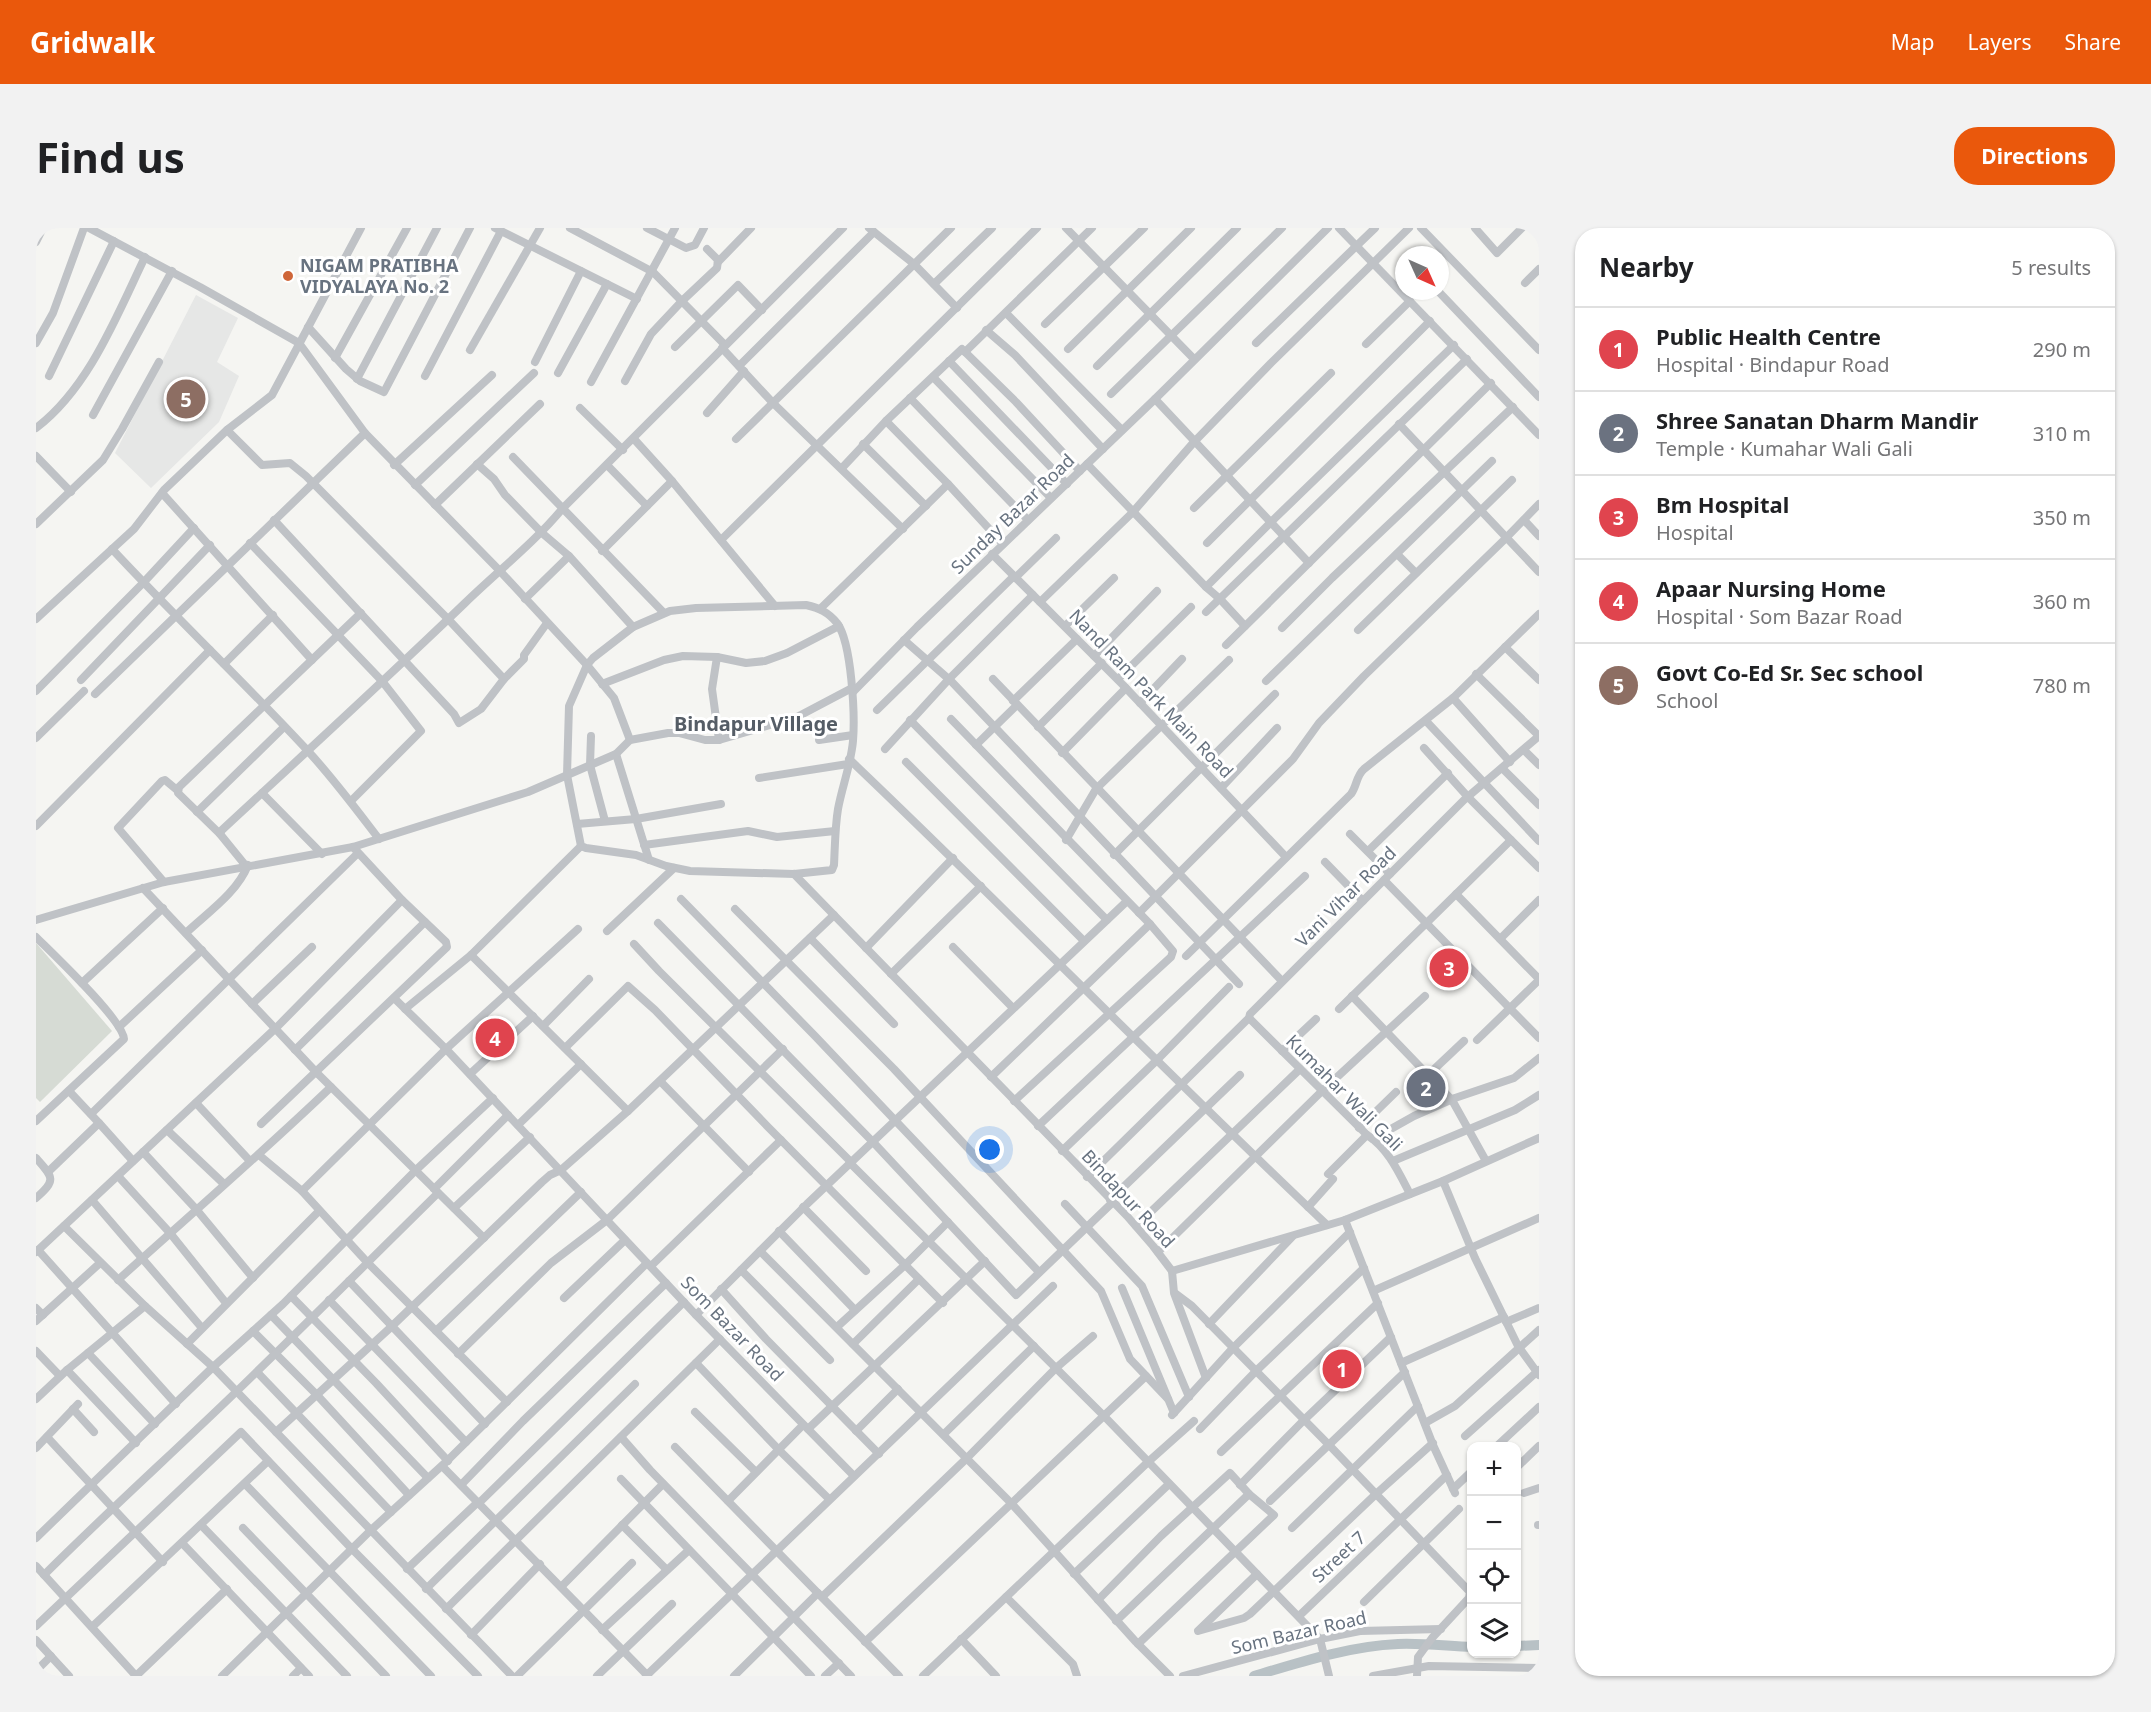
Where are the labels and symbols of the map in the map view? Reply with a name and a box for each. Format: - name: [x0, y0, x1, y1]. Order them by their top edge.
- north arrow: [1395, 246, 1449, 300]
- place label: NIGAM PRATIBHA VIDYALAYA No. 2: [300, 253, 459, 298]
- marker: NIGAM PRATIBHA VIDYALAYA No. 2: [281, 269, 295, 283]
- pin: 5: [166, 376, 206, 422]
- street label: Sunday Bazar Road: [945, 448, 1079, 578]
- street label: Nand Ram Park Main Road: [1064, 604, 1239, 783]
- district label: Bindapur Village: [674, 710, 838, 737]
- street label: Vani Vihar Road: [1290, 841, 1401, 952]
- pin: 3: [1430, 946, 1468, 990]
- pin: 4: [476, 1016, 514, 1060]
- street label: Kumahar Wali Gali: [1281, 1029, 1408, 1156]
- pin: 2: [1406, 1066, 1446, 1110]
- your location: [975, 1135, 1004, 1164]
- street label: Bindapur Road: [1077, 1144, 1181, 1253]
- street label: Som Bazar Road: [676, 1270, 789, 1386]
- pin: 1: [1322, 1346, 1362, 1392]
- street label: Street 7: [1306, 1525, 1370, 1587]
- street label: Som Bazar Road: [1229, 1605, 1369, 1659]

